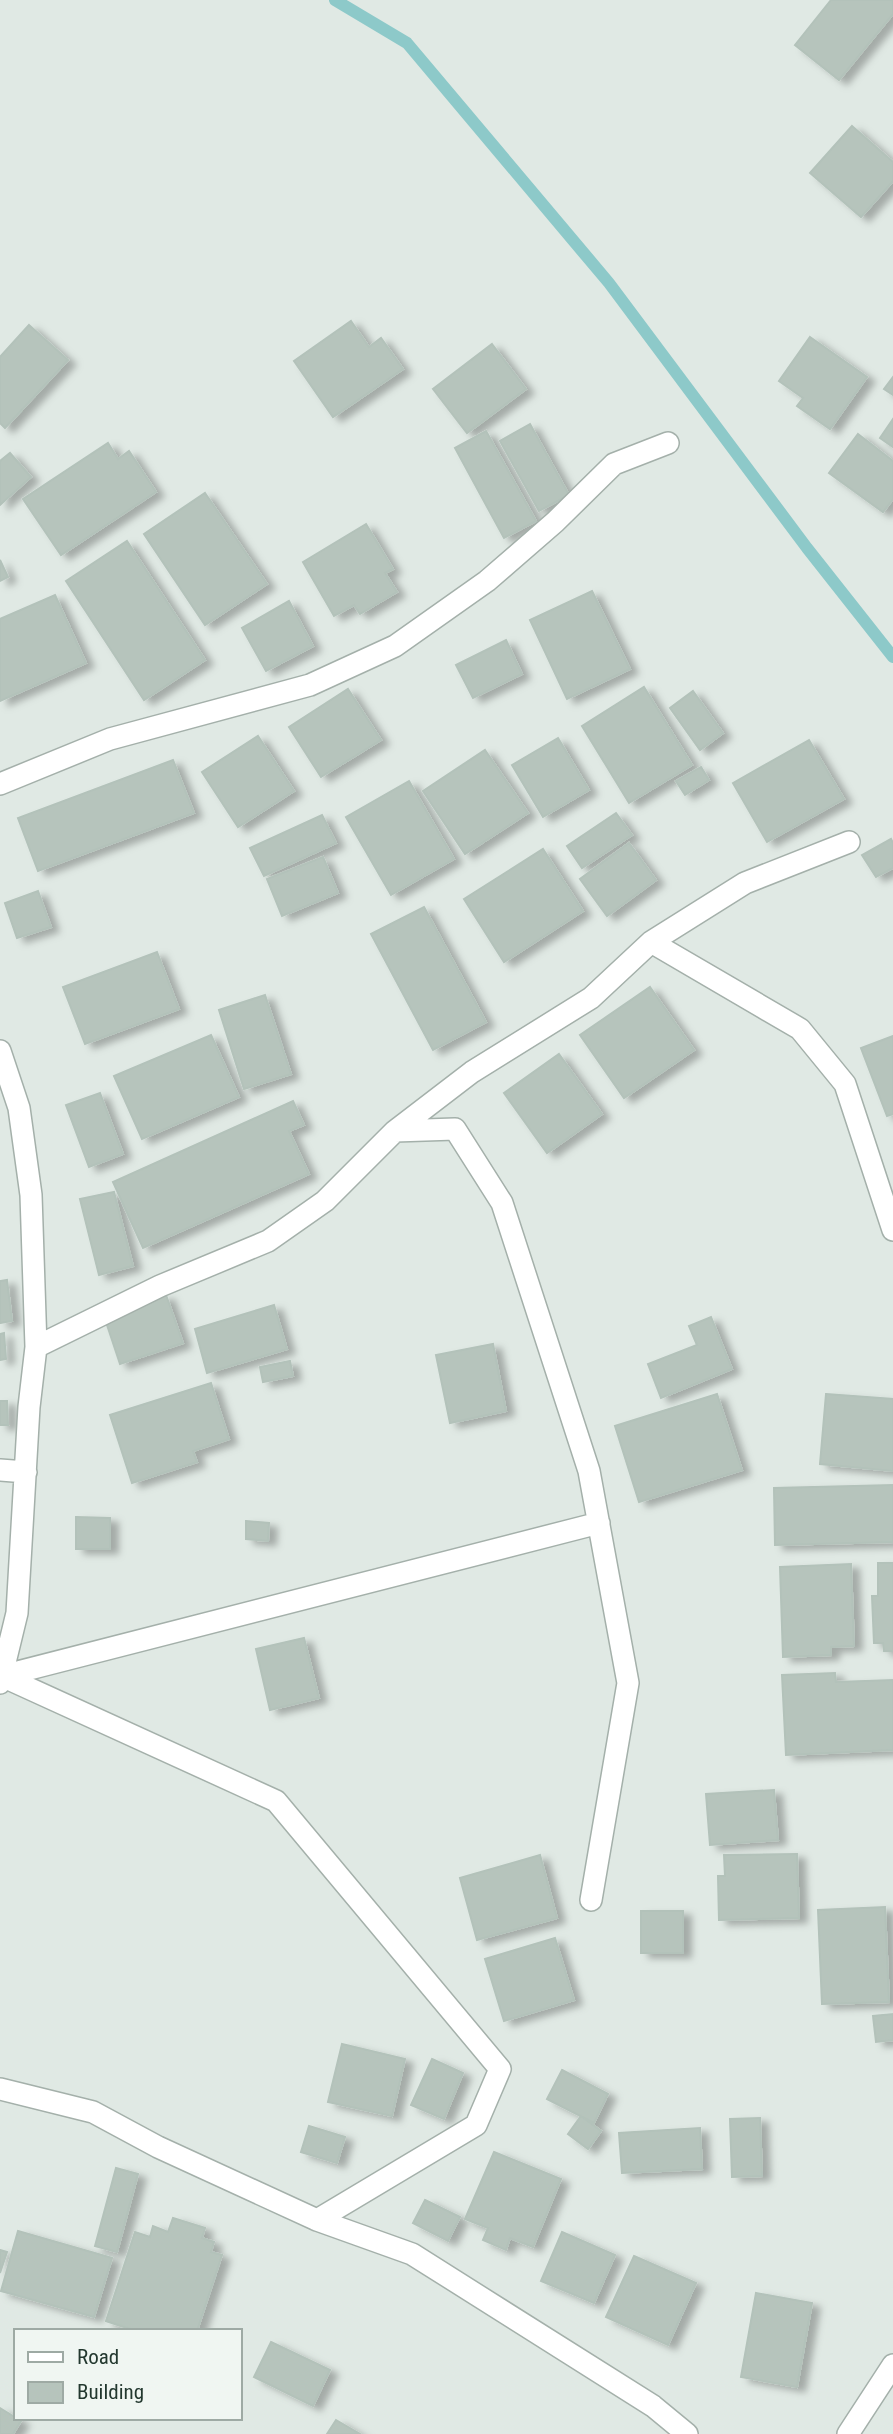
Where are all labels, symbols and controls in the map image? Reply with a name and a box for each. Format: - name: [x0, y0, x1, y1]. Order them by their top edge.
- legend: [14, 2329, 242, 2420]
- text: Road: [77, 2345, 119, 2369]
- text: Building: [77, 2380, 144, 2404]

